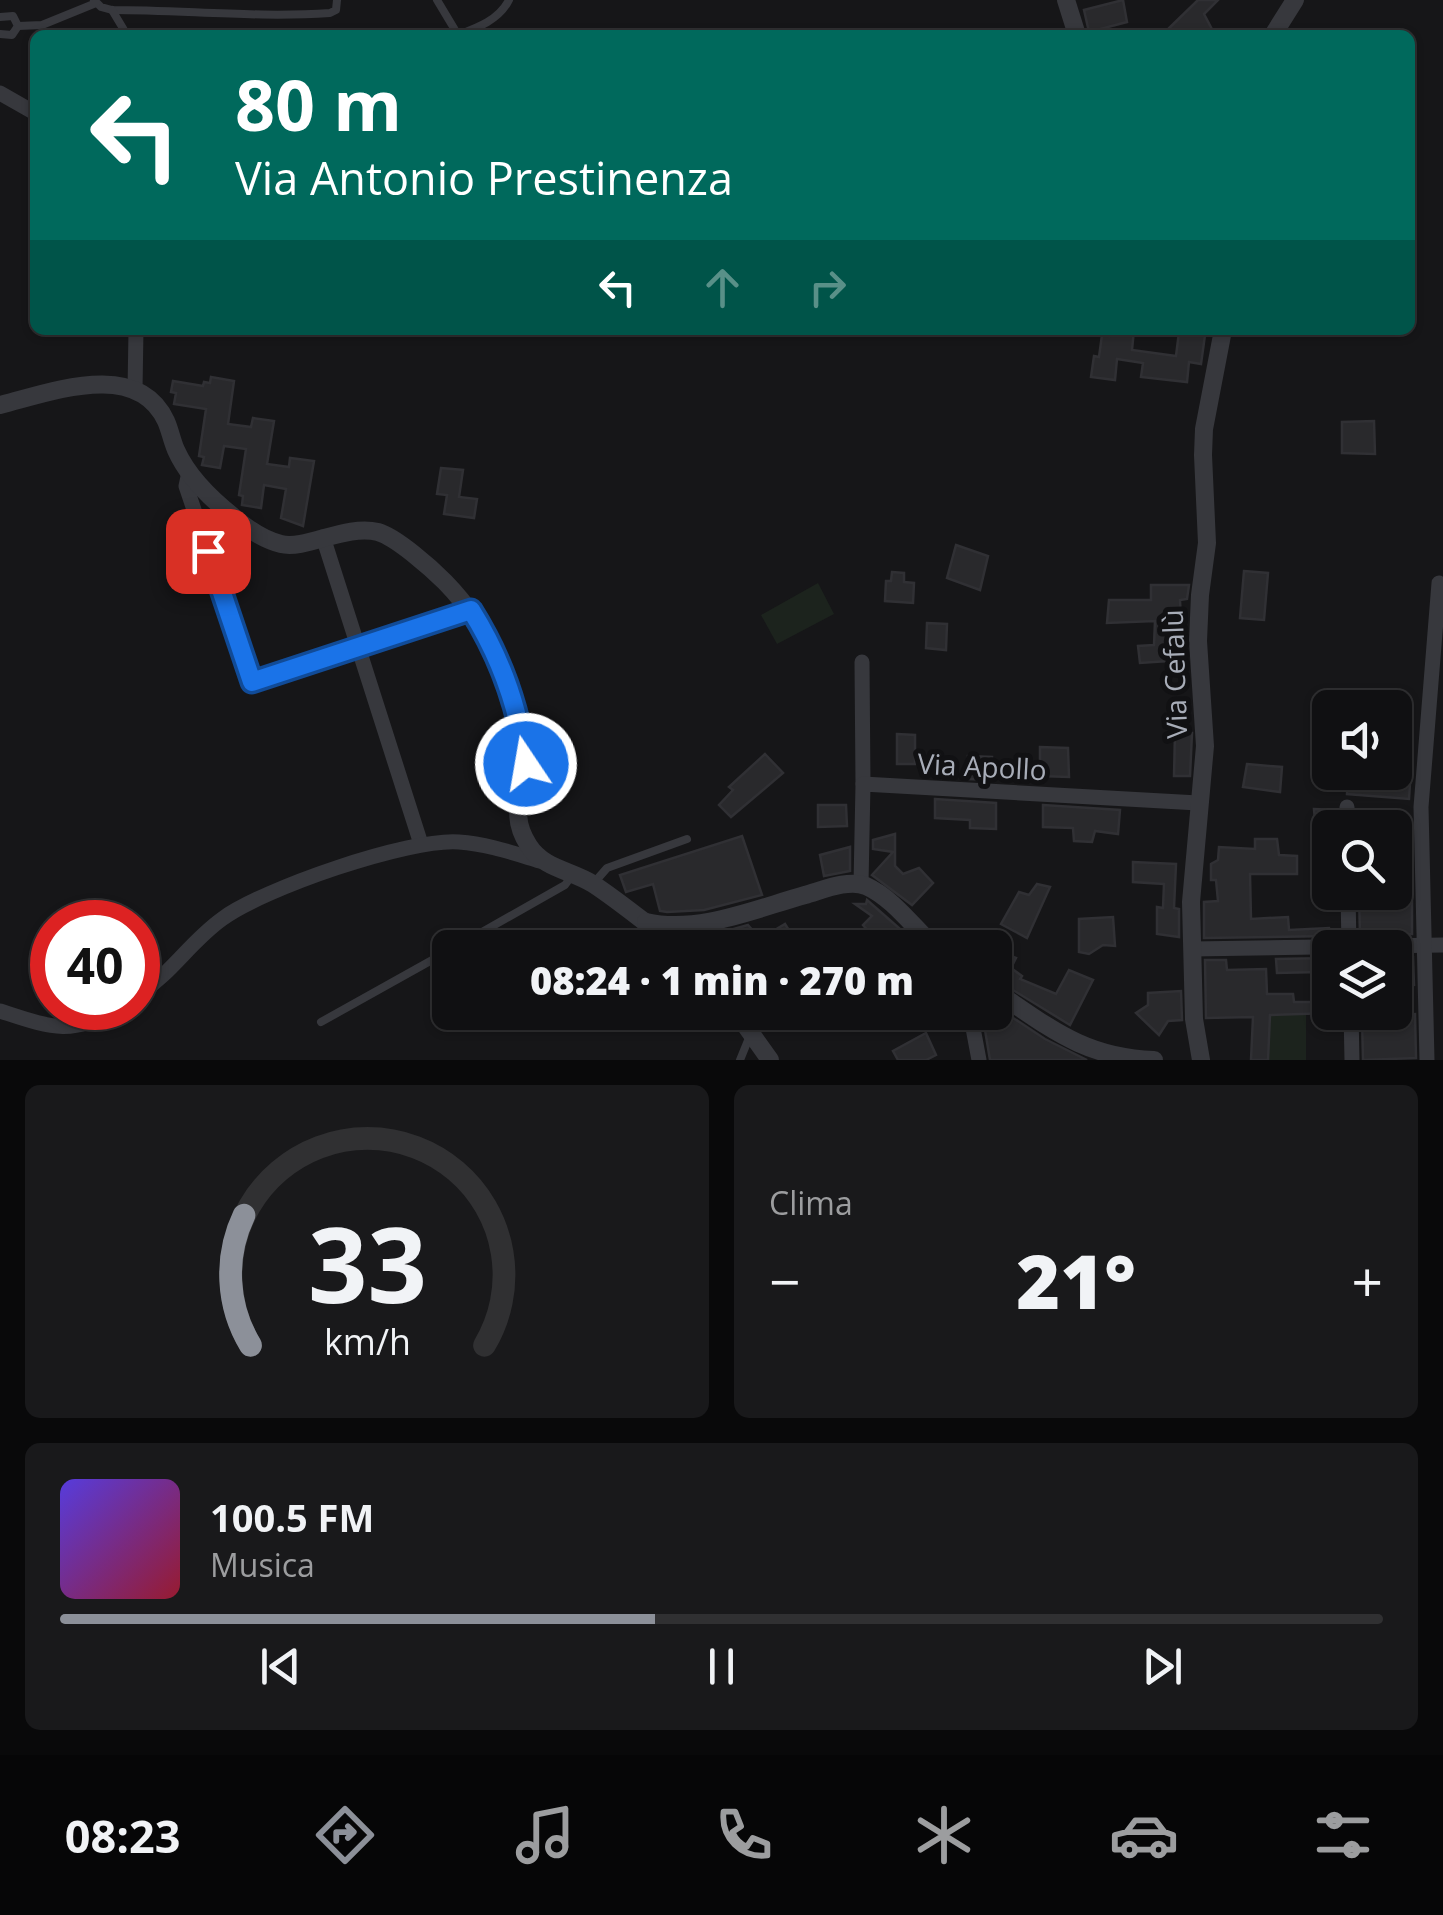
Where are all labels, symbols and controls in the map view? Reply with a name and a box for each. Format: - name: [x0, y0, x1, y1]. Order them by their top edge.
- text: 80 m: [235, 56, 402, 152]
- icon: left: [70, 70, 200, 200]
- text: Via Antonio Prestinenza: [235, 147, 733, 208]
- icon: left: [590, 260, 645, 315]
- icon: ahead: [695, 260, 750, 315]
- icon: right: [800, 260, 855, 315]
- pin: [166, 509, 251, 594]
- icon: arrive: [181, 524, 236, 579]
- street label: Via Cefalù: [1153, 609, 1195, 739]
- map controls: [1312, 690, 1412, 1030]
- button: sound: [1312, 690, 1412, 790]
- position arrow: [474, 712, 578, 816]
- street label: Via Apollo: [916, 744, 1048, 788]
- button: search: [1312, 810, 1412, 910]
- speed limit sign: 40: [30, 900, 160, 1030]
- button: layers: [1312, 930, 1412, 1030]
- text: 08:24 · 1 min · 270 m: [530, 954, 914, 1006]
- text: Clima: [769, 1181, 853, 1224]
- text: 33: [308, 1192, 426, 1333]
- text: 21°: [1016, 1229, 1136, 1331]
- text: −: [769, 1243, 800, 1318]
- text: +: [1352, 1243, 1383, 1318]
- text: km/h: [324, 1317, 410, 1365]
- text: 100.5 FM: [210, 1491, 374, 1543]
- text: Musica: [210, 1543, 315, 1586]
- icon: previous: [253, 1639, 308, 1694]
- icon: pause: [694, 1639, 749, 1694]
- icon: next: [1135, 1639, 1190, 1694]
- icon: directions: [310, 1800, 380, 1870]
- icon: music: [510, 1800, 580, 1870]
- icon: phone: [709, 1800, 779, 1870]
- icon: climate: [909, 1800, 979, 1870]
- icon: car: [1109, 1800, 1179, 1870]
- icon: filters: [1308, 1800, 1378, 1870]
- text: 08:23: [65, 1805, 181, 1866]

